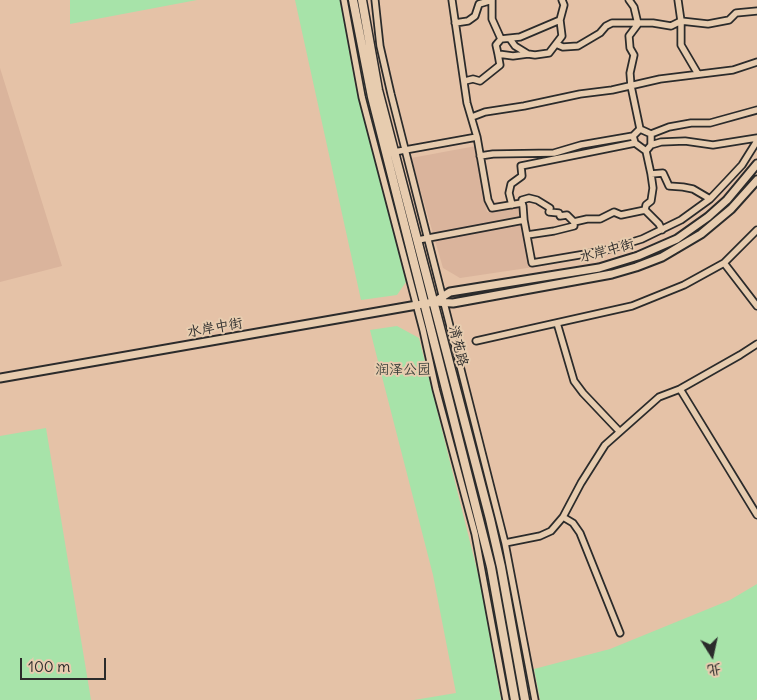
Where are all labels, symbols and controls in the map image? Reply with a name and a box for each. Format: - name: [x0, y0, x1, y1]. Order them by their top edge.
- street label: 水岸中街: [578, 236, 636, 266]
- street label: 水岸中街: [186, 315, 244, 341]
- street label: 清苑路: [445, 324, 471, 368]
- park label: 润泽公园: [375, 362, 431, 378]
- north arrow: [687, 630, 737, 680]
- scale bar: [22, 648, 109, 680]
- text: 100 m: [28, 657, 70, 676]
- text: 北: [706, 660, 723, 680]

